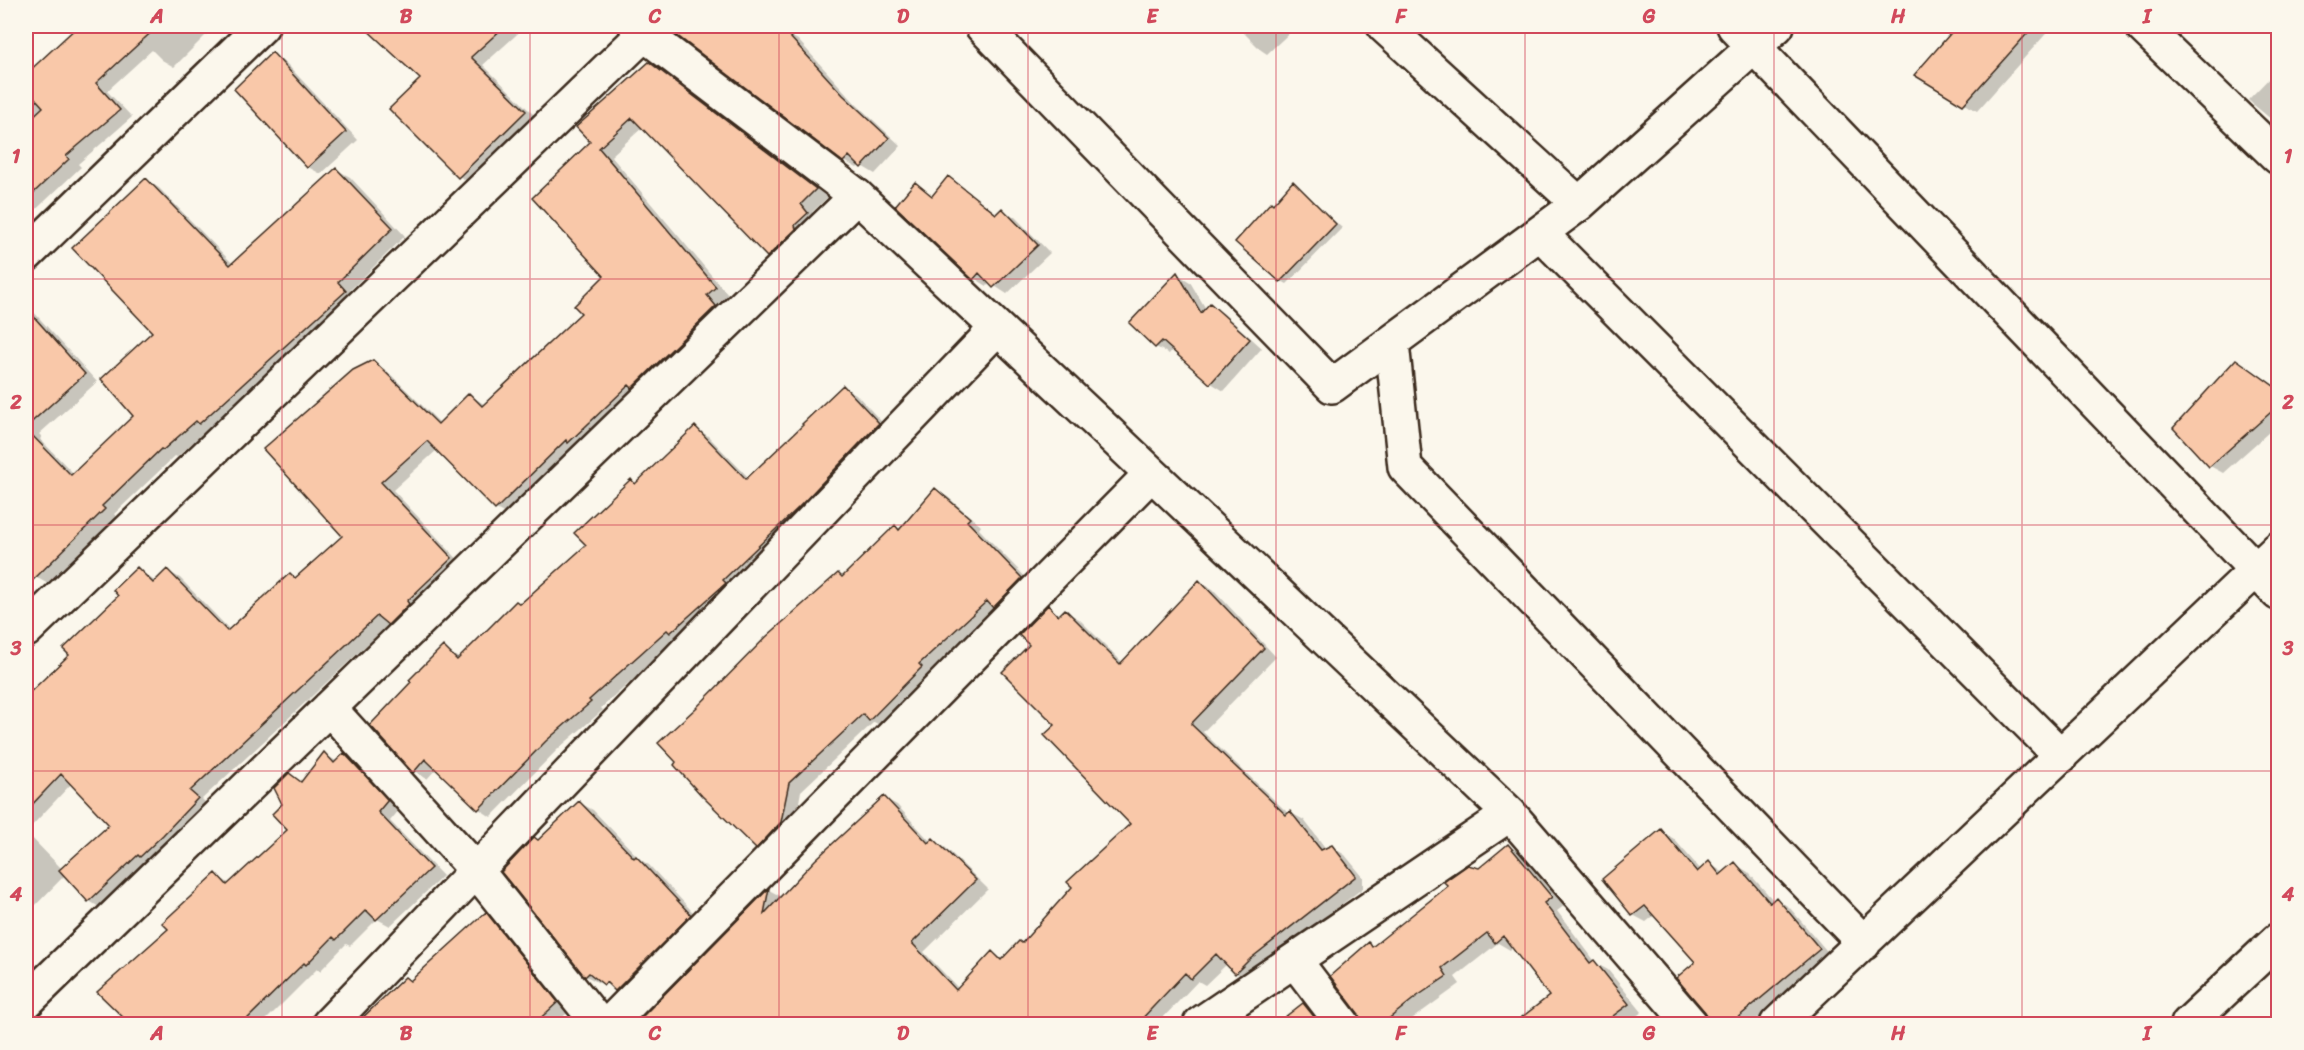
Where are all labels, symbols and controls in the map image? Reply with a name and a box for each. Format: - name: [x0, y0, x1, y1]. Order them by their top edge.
- text: A: [149, 0, 164, 34]
- text: B: [400, 0, 413, 34]
- text: C: [648, 0, 662, 34]
- text: D: [897, 0, 910, 34]
- text: E: [1146, 0, 1159, 34]
- text: F: [1395, 0, 1408, 34]
- text: G: [1642, 0, 1656, 34]
- text: H: [1890, 0, 1906, 34]
- text: I: [2142, 0, 2153, 34]
- text: 1: [12, 139, 21, 174]
- text: 1: [2284, 139, 2293, 174]
- text: 2: [9, 385, 22, 420]
- text: 2: [2281, 385, 2294, 420]
- text: 3: [10, 631, 22, 666]
- text: 3: [2282, 631, 2294, 666]
- text: 4: [9, 877, 23, 912]
- text: 4: [2281, 877, 2295, 912]
- text: A: [149, 1016, 164, 1050]
- text: B: [400, 1016, 413, 1050]
- text: C: [648, 1016, 662, 1050]
- text: D: [897, 1016, 910, 1050]
- text: E: [1146, 1016, 1159, 1050]
- text: F: [1395, 1016, 1408, 1050]
- text: G: [1642, 1016, 1656, 1050]
- text: H: [1890, 1016, 1906, 1050]
- text: I: [2142, 1016, 2153, 1050]

